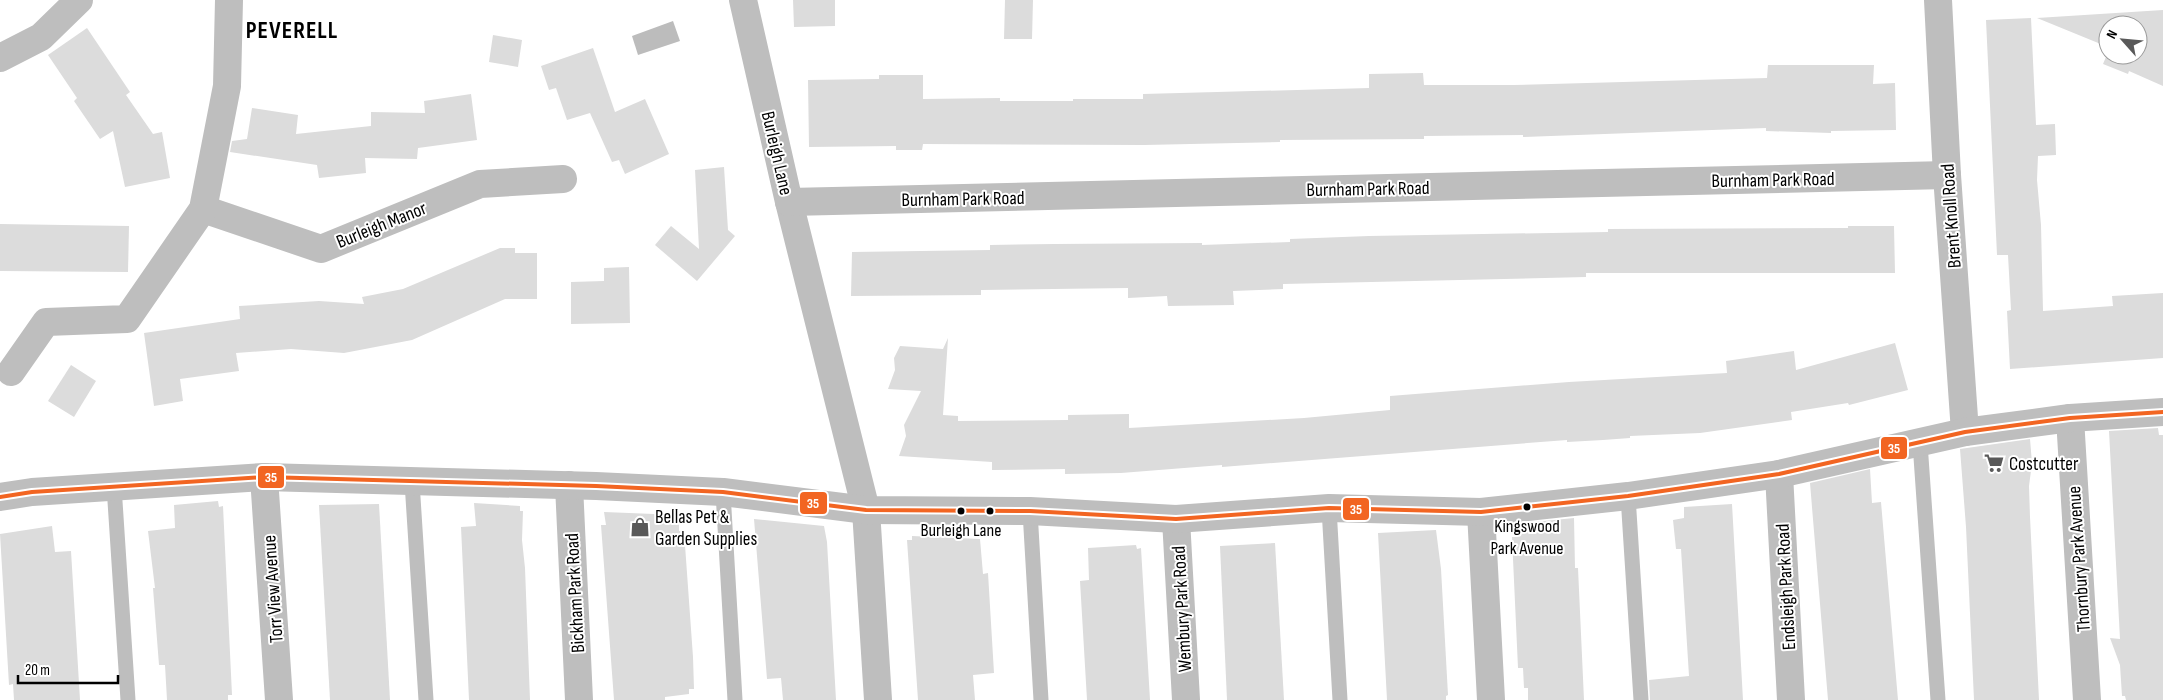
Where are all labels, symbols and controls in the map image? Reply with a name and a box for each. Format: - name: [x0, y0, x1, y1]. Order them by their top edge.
- north arrow: [2098, 15, 2148, 65]
- district label: PEVERELL: [246, 16, 338, 45]
- text: N: [2103, 27, 2121, 42]
- street label: Burleigh Lane: [756, 109, 797, 198]
- street label: Brent Knoll Road: [1936, 163, 1967, 269]
- street label: Burnham Park Road: [1711, 168, 1835, 193]
- street label: Burnham Park Road: [1306, 177, 1430, 202]
- street label: Burnham Park Road: [901, 187, 1025, 212]
- street label: Burleigh Manor: [333, 197, 431, 254]
- line badge: 35: [1880, 436, 1908, 460]
- text: 35: [1888, 440, 1900, 457]
- supermarket icon: Costcutter: [1983, 452, 2005, 474]
- place label: Costcutter: [2009, 453, 2079, 476]
- line badge: 35: [257, 465, 285, 489]
- text: 35: [265, 469, 277, 486]
- street label: Thornbury Park Avenue: [2063, 485, 2096, 633]
- line badge: 35: [799, 491, 828, 515]
- text: 35: [807, 495, 819, 512]
- line badge: 35: [1342, 497, 1370, 521]
- text: 35: [1350, 501, 1362, 518]
- marker: Kingswood Park Avenue: [1522, 502, 1532, 512]
- place label: Bellas Pet & Garden Supplies: [655, 506, 757, 551]
- marker: Burleigh Lane: [956, 506, 966, 516]
- unlabelled marker: [985, 506, 995, 516]
- shop icon: Bellas Pet & Garden Supplies: [629, 516, 651, 538]
- place label: Kingswood Park Avenue: [1490, 516, 1564, 559]
- place label: Burleigh Lane: [921, 520, 1001, 541]
- street label: Endsleigh Park Road: [1772, 523, 1801, 651]
- street label: Bickham Park Road: [561, 532, 590, 653]
- street label: Torr View Avenue: [258, 534, 289, 644]
- street label: Wembury Park Road: [1168, 545, 1197, 673]
- scale bar: [18, 652, 118, 684]
- text: 20 m: [25, 661, 50, 680]

